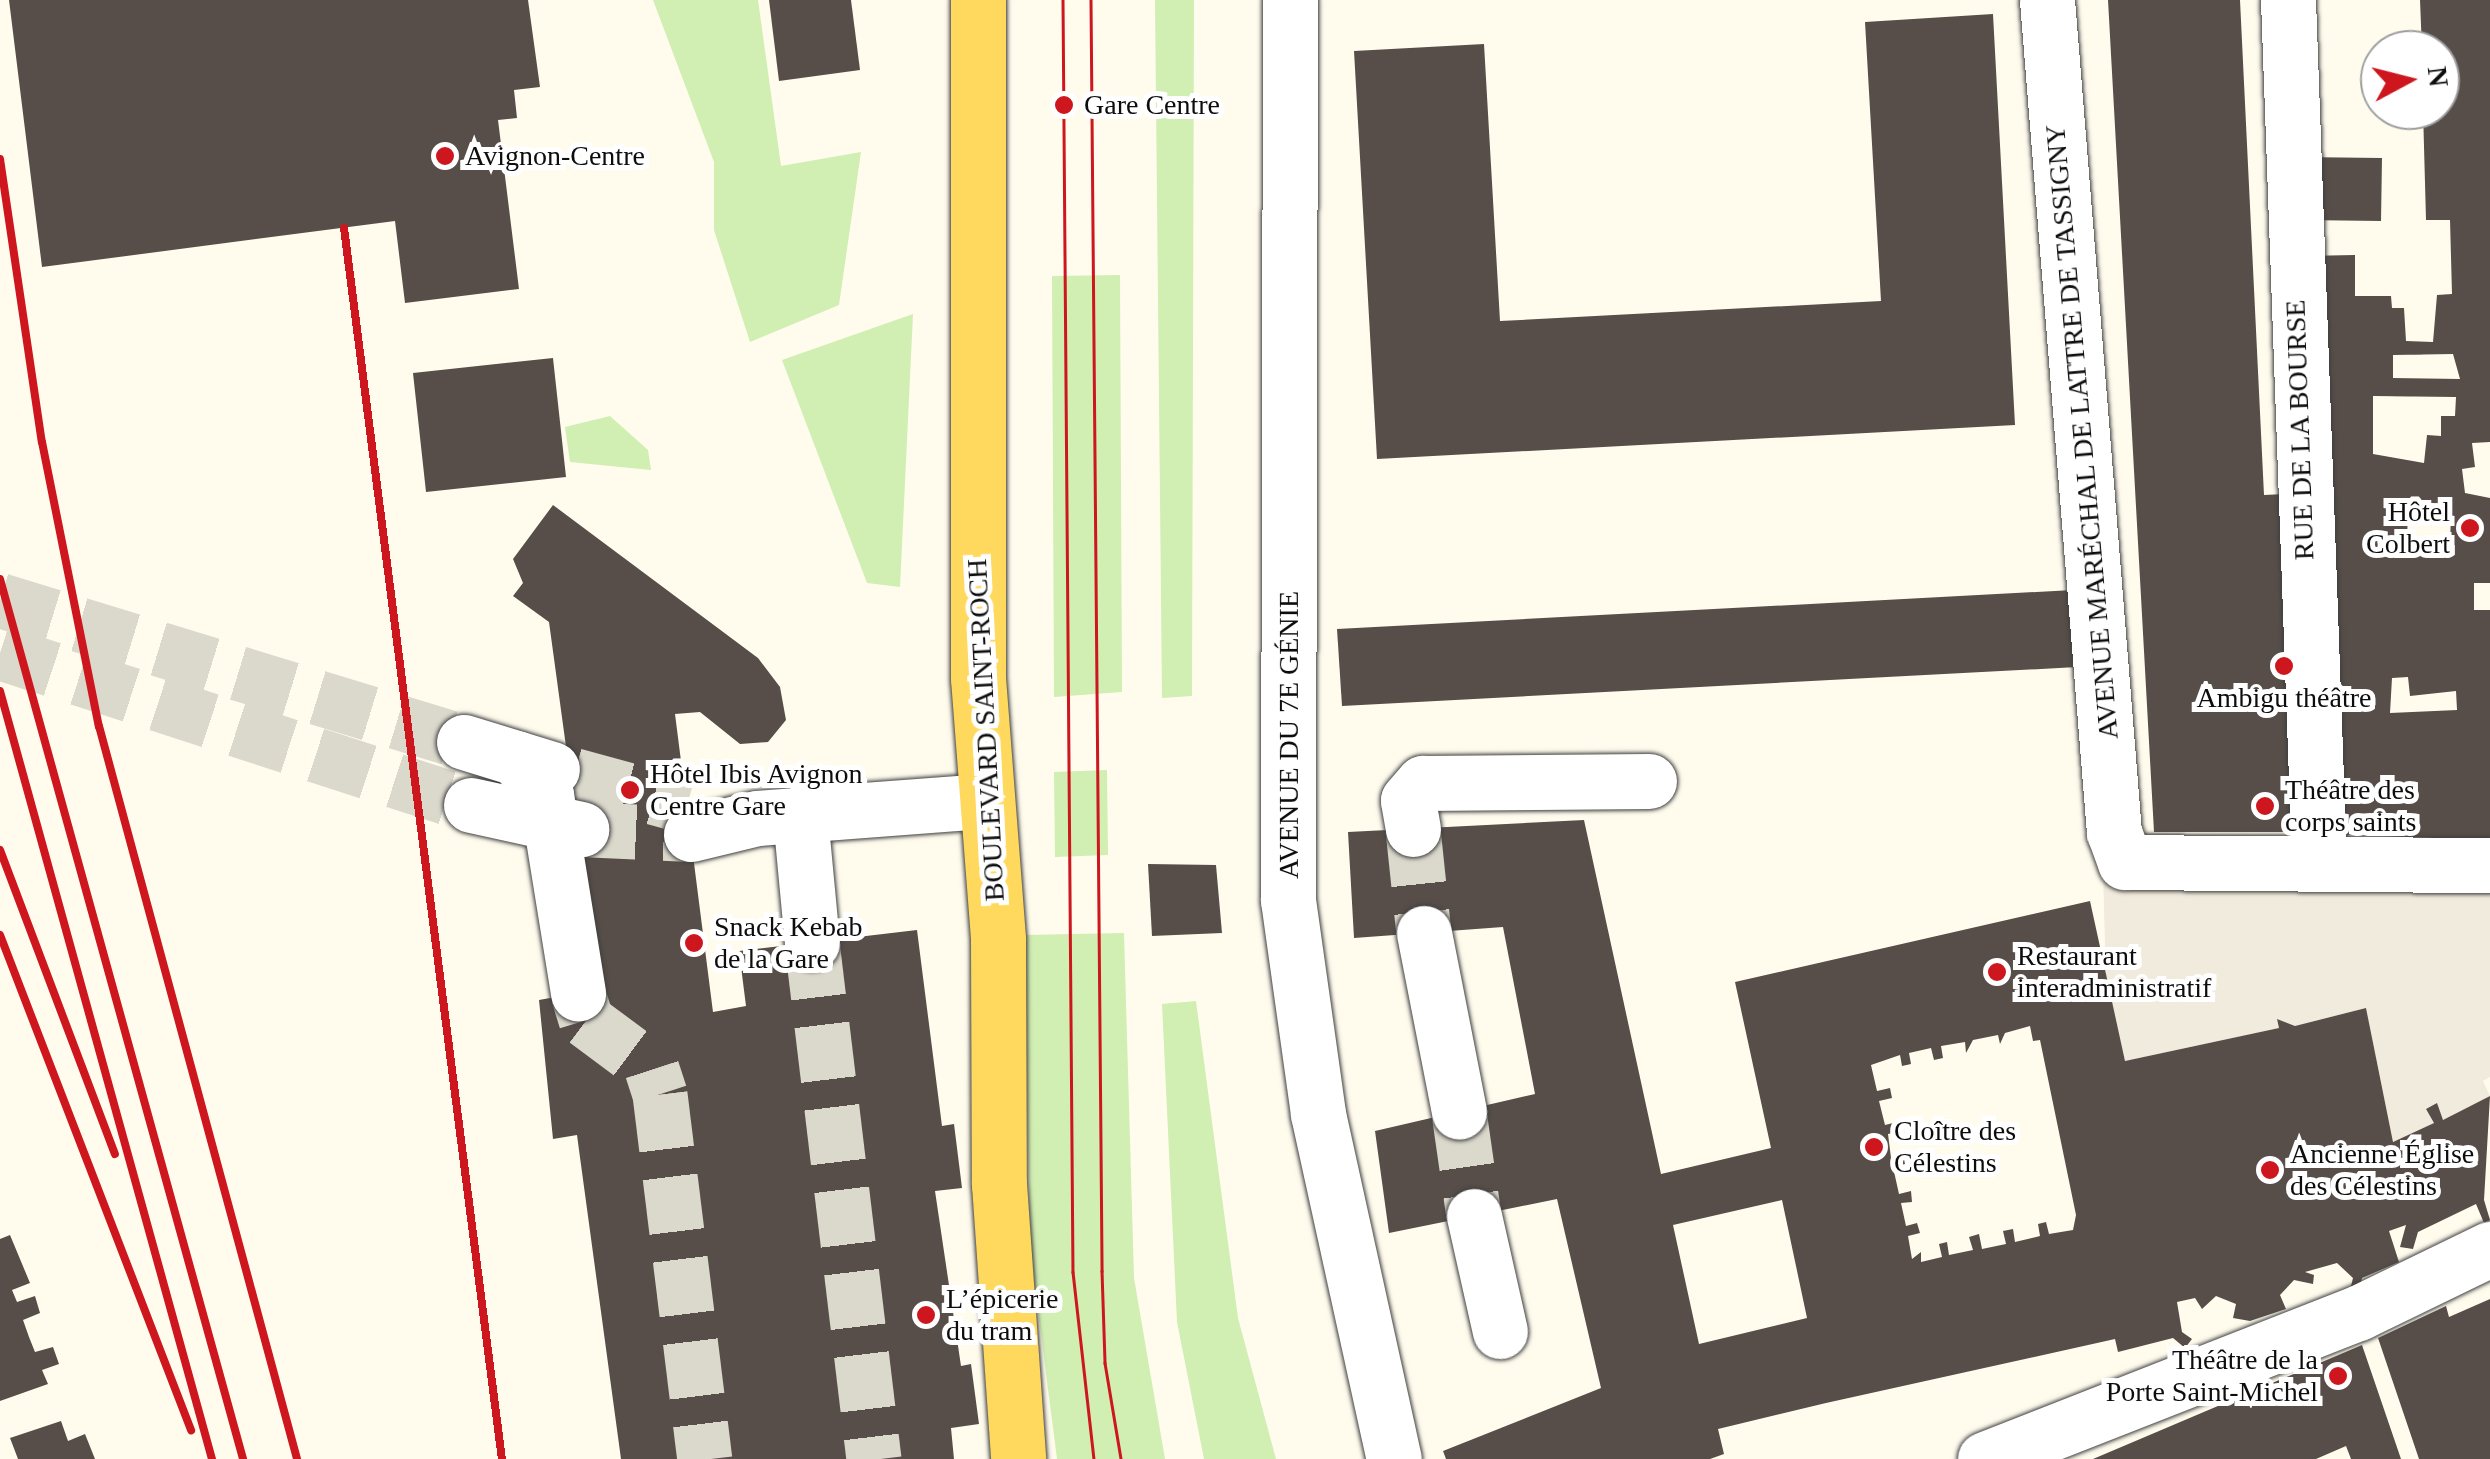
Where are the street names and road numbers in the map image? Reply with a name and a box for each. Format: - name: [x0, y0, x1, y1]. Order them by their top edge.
- street label: AVENUE MARÉCHAL DE LATTRE DE TASSIGNY: [2038, 122, 2126, 742]
- street label: RUE DE LA BOURSE: [2279, 298, 2321, 562]
- street label: BOULEVARD SAINT-ROCH: [960, 558, 1012, 902]
- street label: AVENUE DU 7E GÉNIE: [1272, 591, 1306, 879]

